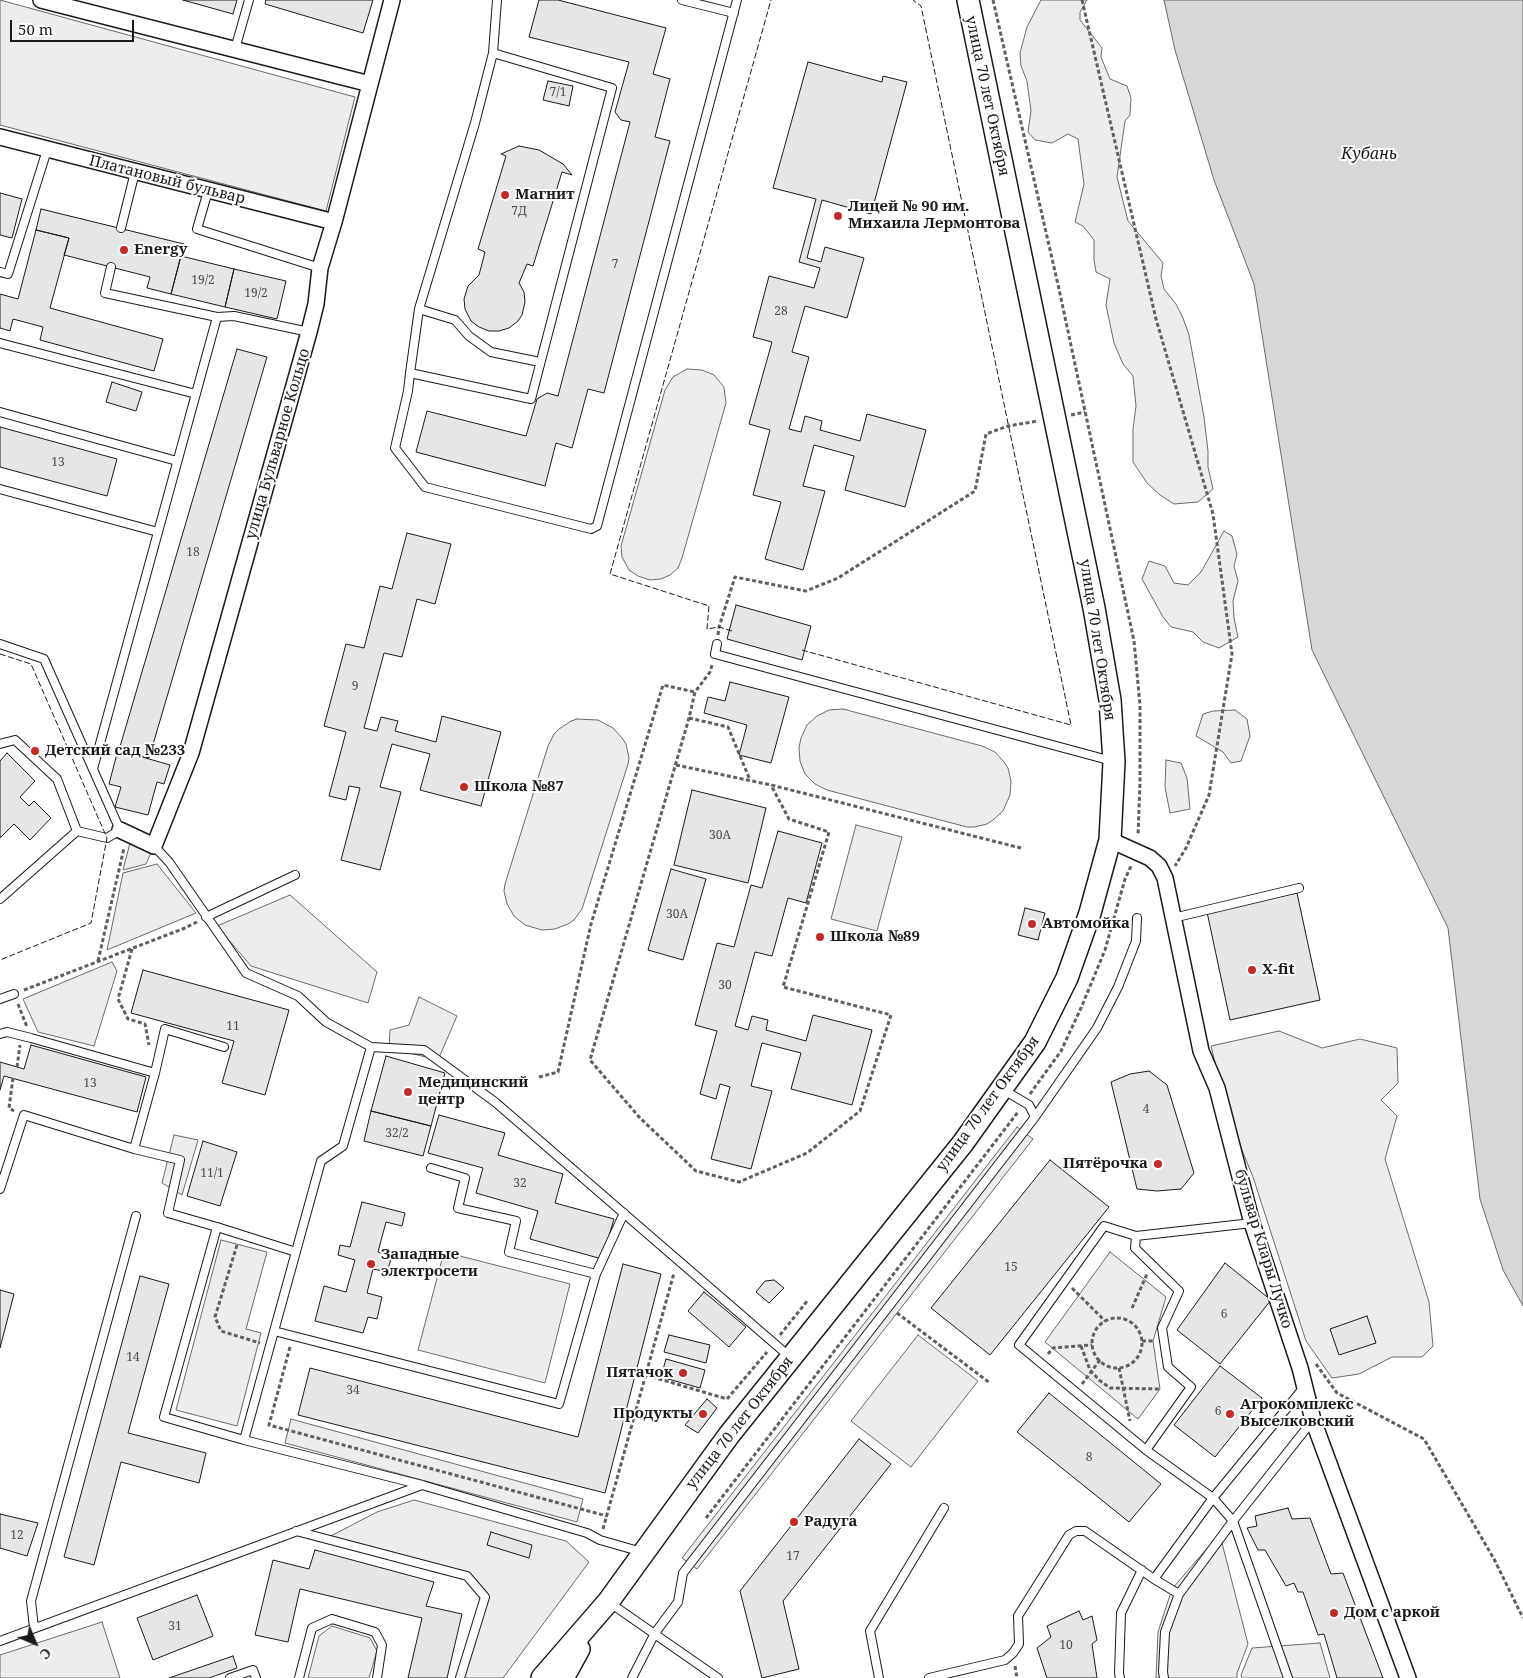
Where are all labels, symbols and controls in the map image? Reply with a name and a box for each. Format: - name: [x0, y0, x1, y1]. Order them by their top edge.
- scale bar: [12, 10, 136, 42]
- street label: улица 70 лет Октября: [961, 14, 1013, 178]
- text: 50 m: [18, 19, 53, 39]
- house number: 7/1: [550, 86, 566, 100]
- water label: Кубань: [1341, 144, 1397, 164]
- street label: Платановый бульвар: [87, 152, 247, 208]
- place label: Магнит: [515, 186, 575, 204]
- marker: Магнит: [499, 189, 511, 201]
- place label: Лицей № 90 им. Михаила Лермонтова: [848, 198, 1020, 233]
- house number: 7Д: [511, 205, 527, 219]
- marker: Лицей № 90 им. Михаила Лермонтова: [832, 210, 844, 222]
- place label: Energy: [134, 241, 187, 259]
- marker: Energy: [118, 244, 130, 256]
- house number: 7: [612, 258, 618, 272]
- house number: 19/2: [191, 274, 215, 288]
- house number: 19/2: [244, 287, 268, 301]
- house number: 28: [774, 305, 788, 319]
- street label: улица Бульварное Кольцо: [242, 347, 314, 541]
- house number: 13: [51, 456, 65, 470]
- house number: 18: [186, 546, 200, 560]
- street label: улица 70 лет Октября: [1075, 558, 1119, 722]
- house number: 9: [352, 680, 358, 694]
- place label: Детский сад №233: [45, 742, 185, 760]
- marker: Детский сад №233: [29, 745, 41, 757]
- place label: Школа №87: [474, 778, 564, 796]
- marker: Школа №87: [458, 781, 470, 793]
- house number: 30А: [709, 829, 731, 843]
- house number: 30А: [666, 908, 688, 922]
- place label: Автомойка: [1042, 915, 1130, 933]
- marker: Автомойка: [1026, 918, 1038, 930]
- place label: Школа №89: [830, 928, 920, 946]
- marker: Школа №89: [814, 931, 826, 943]
- place label: X-fit: [1262, 961, 1295, 979]
- marker: X-fit: [1246, 964, 1258, 976]
- house number: 30: [718, 979, 732, 993]
- house number: 11: [226, 1020, 240, 1034]
- street label: улица 70 лет Октября: [933, 1033, 1043, 1175]
- place label: Медицинский центр: [418, 1074, 528, 1109]
- house number: 13: [83, 1077, 97, 1091]
- marker: Медицинский центр: [402, 1086, 414, 1098]
- house number: 4: [1143, 1103, 1149, 1117]
- house number: 32/2: [385, 1127, 409, 1141]
- place label: Пятёрочка: [1063, 1155, 1148, 1173]
- marker: Пятёрочка: [1152, 1158, 1164, 1170]
- house number: 11/1: [200, 1167, 224, 1181]
- street label: бульвар Клары Лучко: [1230, 1167, 1296, 1331]
- house number: 32: [513, 1177, 527, 1191]
- place label: Западные электросети: [381, 1246, 478, 1281]
- marker: Западные электросети: [365, 1258, 377, 1270]
- house number: 15: [1004, 1261, 1018, 1275]
- house number: 6: [1221, 1308, 1227, 1322]
- house number: 14: [126, 1351, 140, 1365]
- street label: улица 70 лет Октября: [683, 1353, 797, 1493]
- place label: Пятачок: [606, 1364, 673, 1382]
- marker: Пятачок: [677, 1367, 689, 1379]
- house number: 34: [346, 1384, 360, 1398]
- place label: Агрокомплекс Выселковский: [1240, 1396, 1354, 1431]
- place label: Продукты: [613, 1405, 693, 1423]
- house number: 6: [1215, 1405, 1221, 1419]
- marker: Продукты: [697, 1408, 709, 1420]
- marker: Агрокомплекс Выселковский: [1224, 1408, 1236, 1420]
- house number: 8: [1086, 1451, 1092, 1465]
- place label: Радуга: [804, 1513, 857, 1531]
- marker: Радуга: [788, 1516, 800, 1528]
- house number: 12: [10, 1529, 24, 1543]
- house number: 17: [786, 1550, 800, 1564]
- place label: Дом с аркой: [1344, 1604, 1440, 1622]
- marker: Дом с аркой: [1328, 1607, 1340, 1619]
- north arrow: [10, 1618, 60, 1668]
- house number: 31: [168, 1620, 182, 1634]
- house number: 10: [1059, 1639, 1073, 1653]
- text: С: [36, 1644, 56, 1664]

